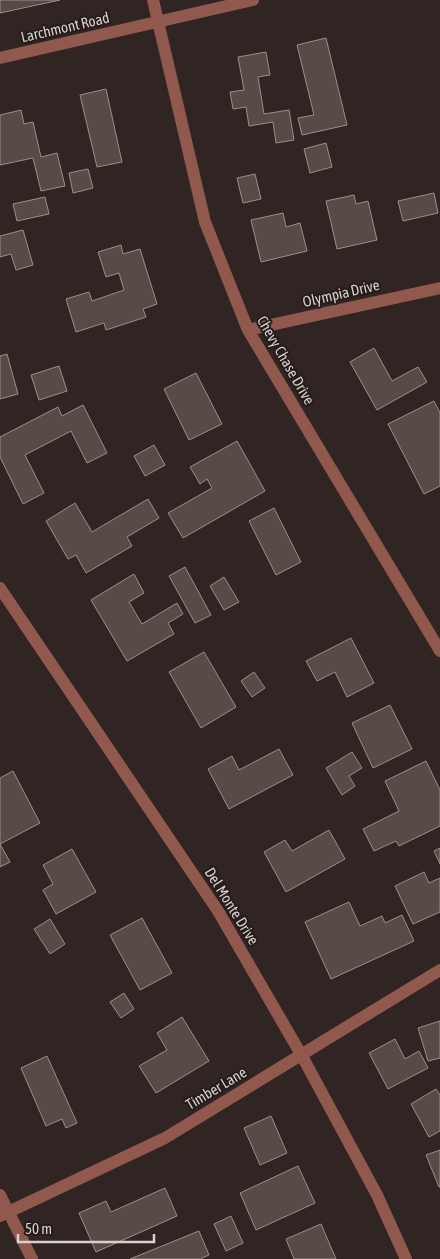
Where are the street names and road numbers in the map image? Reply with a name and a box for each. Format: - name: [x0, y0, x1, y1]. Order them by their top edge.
- street label: Larchmont Road: [19, 9, 111, 45]
- street label: Olympia Drive: [301, 276, 381, 310]
- street label: Chevy Chase Drive: [254, 313, 318, 407]
- street label: Del Monte Drive: [202, 864, 263, 948]
- street label: Timber Lane: [183, 1063, 250, 1113]

